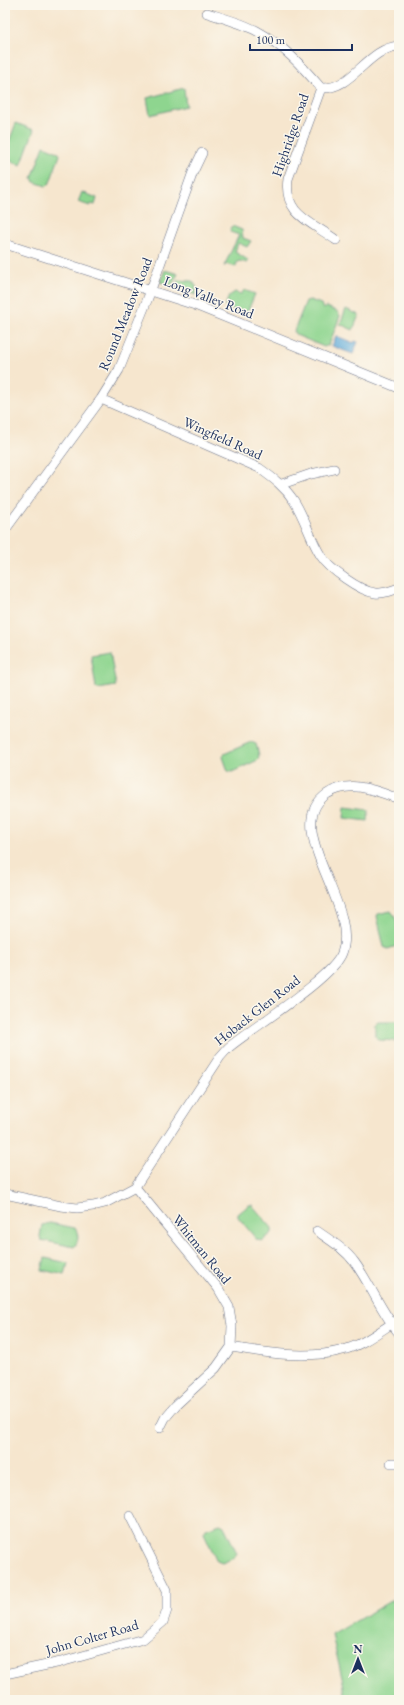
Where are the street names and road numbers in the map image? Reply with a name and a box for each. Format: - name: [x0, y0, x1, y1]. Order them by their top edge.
- street label: Highridge Road: [267, 90, 313, 179]
- street label: Round Meadow Road: [94, 254, 156, 373]
- street label: Long Valley Road: [161, 272, 258, 323]
- street label: Wingfield Road: [181, 413, 266, 464]
- street label: Hoback Glen Road: [210, 970, 304, 1049]
- street label: Whitman Road: [169, 1211, 236, 1288]
- street label: John Colter Road: [43, 1615, 141, 1659]

